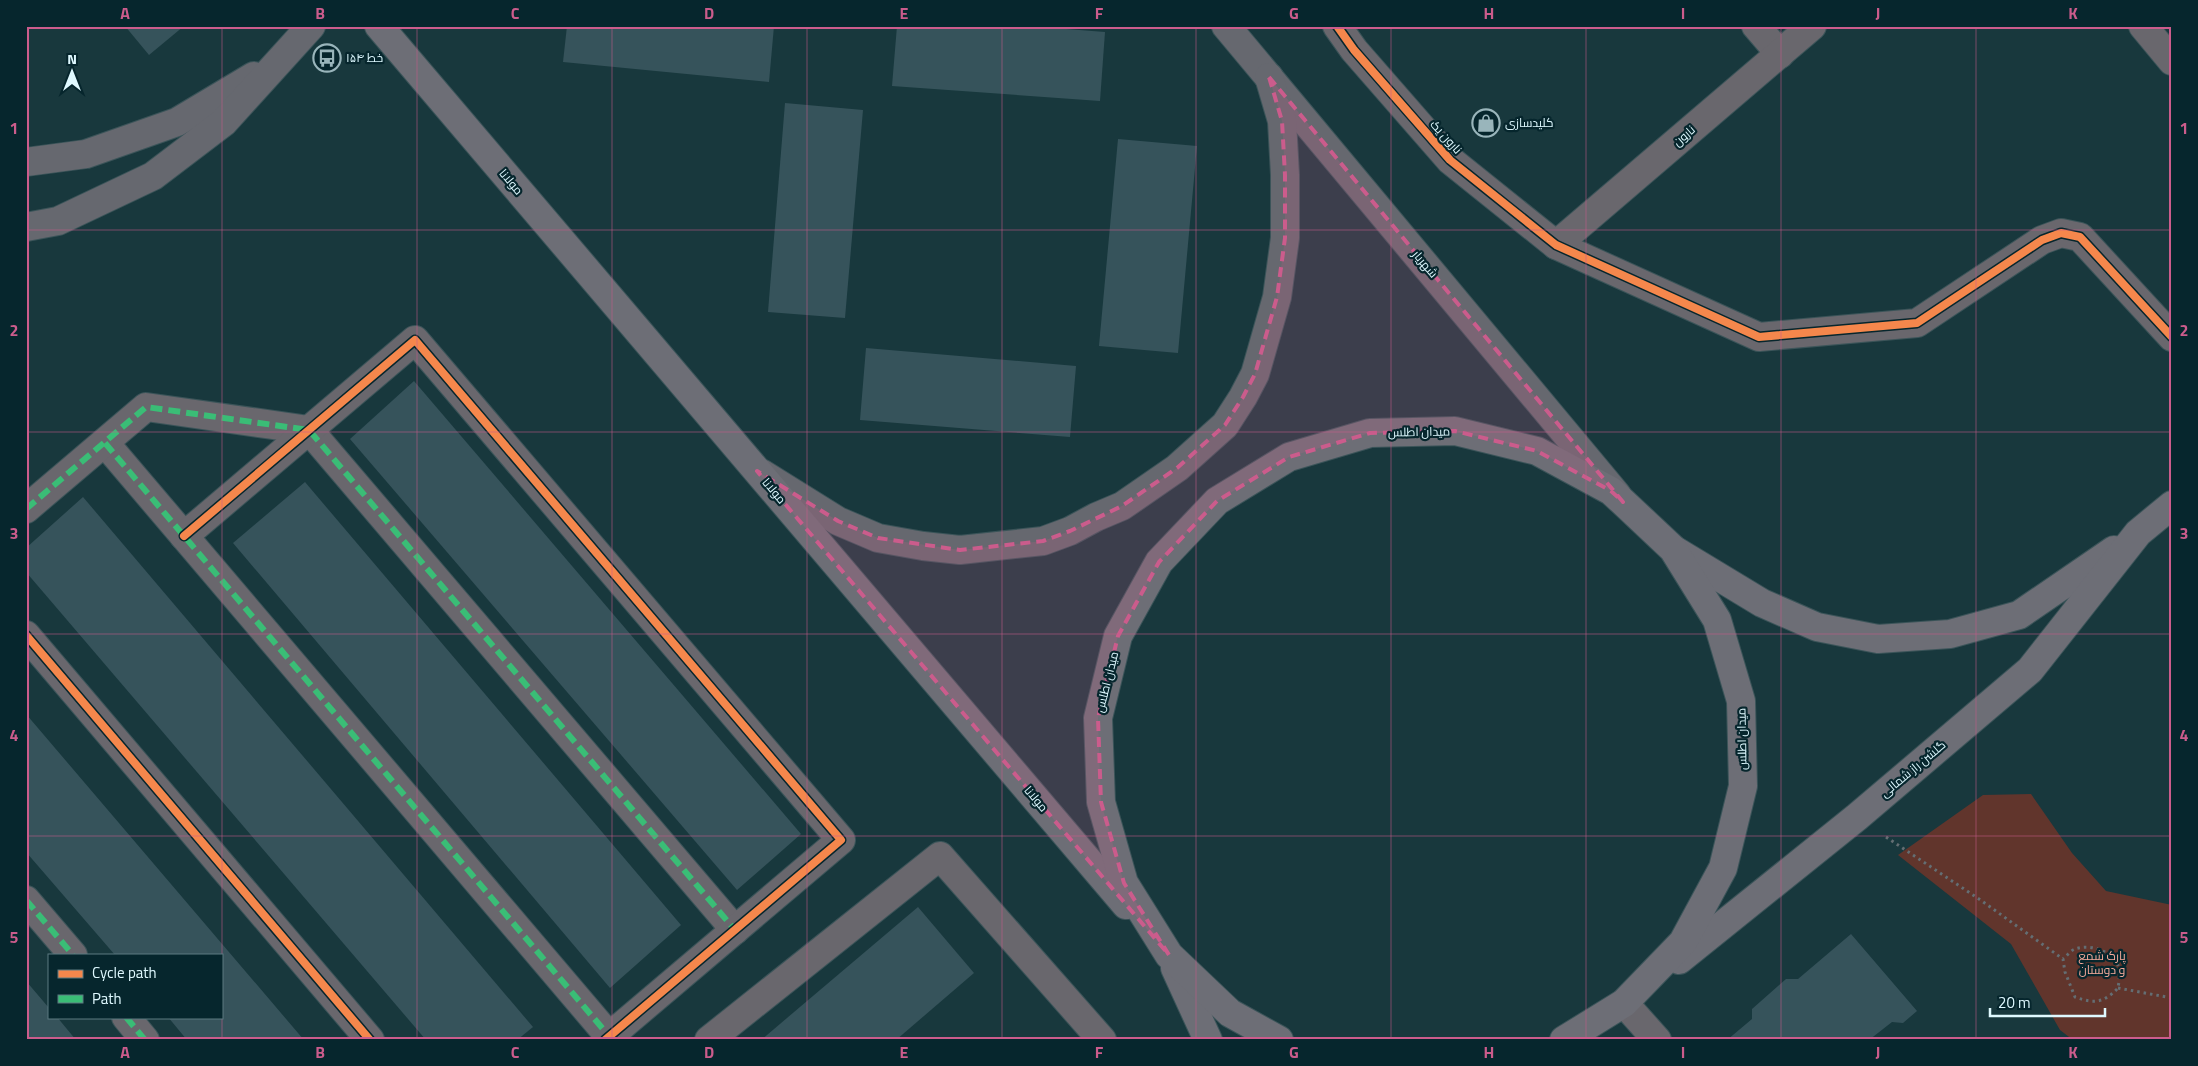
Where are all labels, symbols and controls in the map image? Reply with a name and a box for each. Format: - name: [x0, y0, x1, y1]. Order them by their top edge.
- text: A: [120, 1, 130, 25]
- text: B: [315, 1, 325, 25]
- text: C: [511, 1, 520, 25]
- text: D: [704, 1, 714, 25]
- text: E: [900, 1, 909, 25]
- text: F: [1095, 1, 1104, 25]
- text: G: [1289, 1, 1299, 25]
- text: H: [1484, 1, 1494, 25]
- text: I: [1681, 1, 1685, 25]
- text: J: [1876, 1, 1880, 25]
- text: K: [2068, 1, 2078, 25]
- bus stop icon: خط ۱۵۴: [312, 43, 342, 73]
- north arrow: [48, 48, 98, 98]
- text: N: [67, 48, 77, 69]
- place label: خط ۱۵۴: [346, 48, 383, 67]
- shop icon: کلیدسازی: [1471, 108, 1501, 138]
- place label: کلیدسازی: [1505, 113, 1554, 132]
- street label: نارون یک: [1426, 115, 1467, 158]
- text: 1: [10, 116, 18, 140]
- text: 1: [2180, 116, 2188, 140]
- street label: نارون: [1668, 120, 1699, 151]
- street label: مولانا: [495, 164, 528, 199]
- street label: شهریار: [1407, 245, 1443, 282]
- text: 2: [10, 318, 18, 342]
- text: 2: [2180, 318, 2188, 342]
- street label: میدان اطلس: [1388, 421, 1450, 442]
- street label: مولانا: [758, 473, 791, 508]
- text: 3: [10, 521, 18, 545]
- text: 3: [2180, 521, 2188, 545]
- street label: میدان اطلس: [1090, 649, 1123, 714]
- street label: میدان اطلس: [1731, 708, 1752, 770]
- text: 4: [10, 723, 19, 747]
- text: 4: [2180, 723, 2189, 747]
- street label: گلشن راز شمالی: [1876, 735, 1950, 802]
- street label: مولانا: [1020, 781, 1053, 816]
- text: 5: [10, 925, 19, 949]
- text: 5: [2180, 925, 2189, 949]
- park label: پارک شمع و دوستان: [2078, 946, 2127, 979]
- legend: [48, 954, 222, 1018]
- text: Cycle path: [92, 961, 157, 984]
- scale bar: [1990, 986, 2106, 1018]
- text: Path: [92, 987, 122, 1010]
- text: 20 m: [1998, 991, 2031, 1014]
- text: A: [120, 1040, 130, 1064]
- text: B: [315, 1040, 325, 1064]
- text: C: [511, 1040, 520, 1064]
- text: D: [704, 1040, 714, 1064]
- text: E: [900, 1040, 909, 1064]
- text: F: [1095, 1040, 1104, 1064]
- text: G: [1289, 1040, 1299, 1064]
- text: H: [1484, 1040, 1494, 1064]
- text: I: [1681, 1040, 1685, 1064]
- text: J: [1876, 1040, 1880, 1064]
- text: K: [2068, 1040, 2078, 1064]

